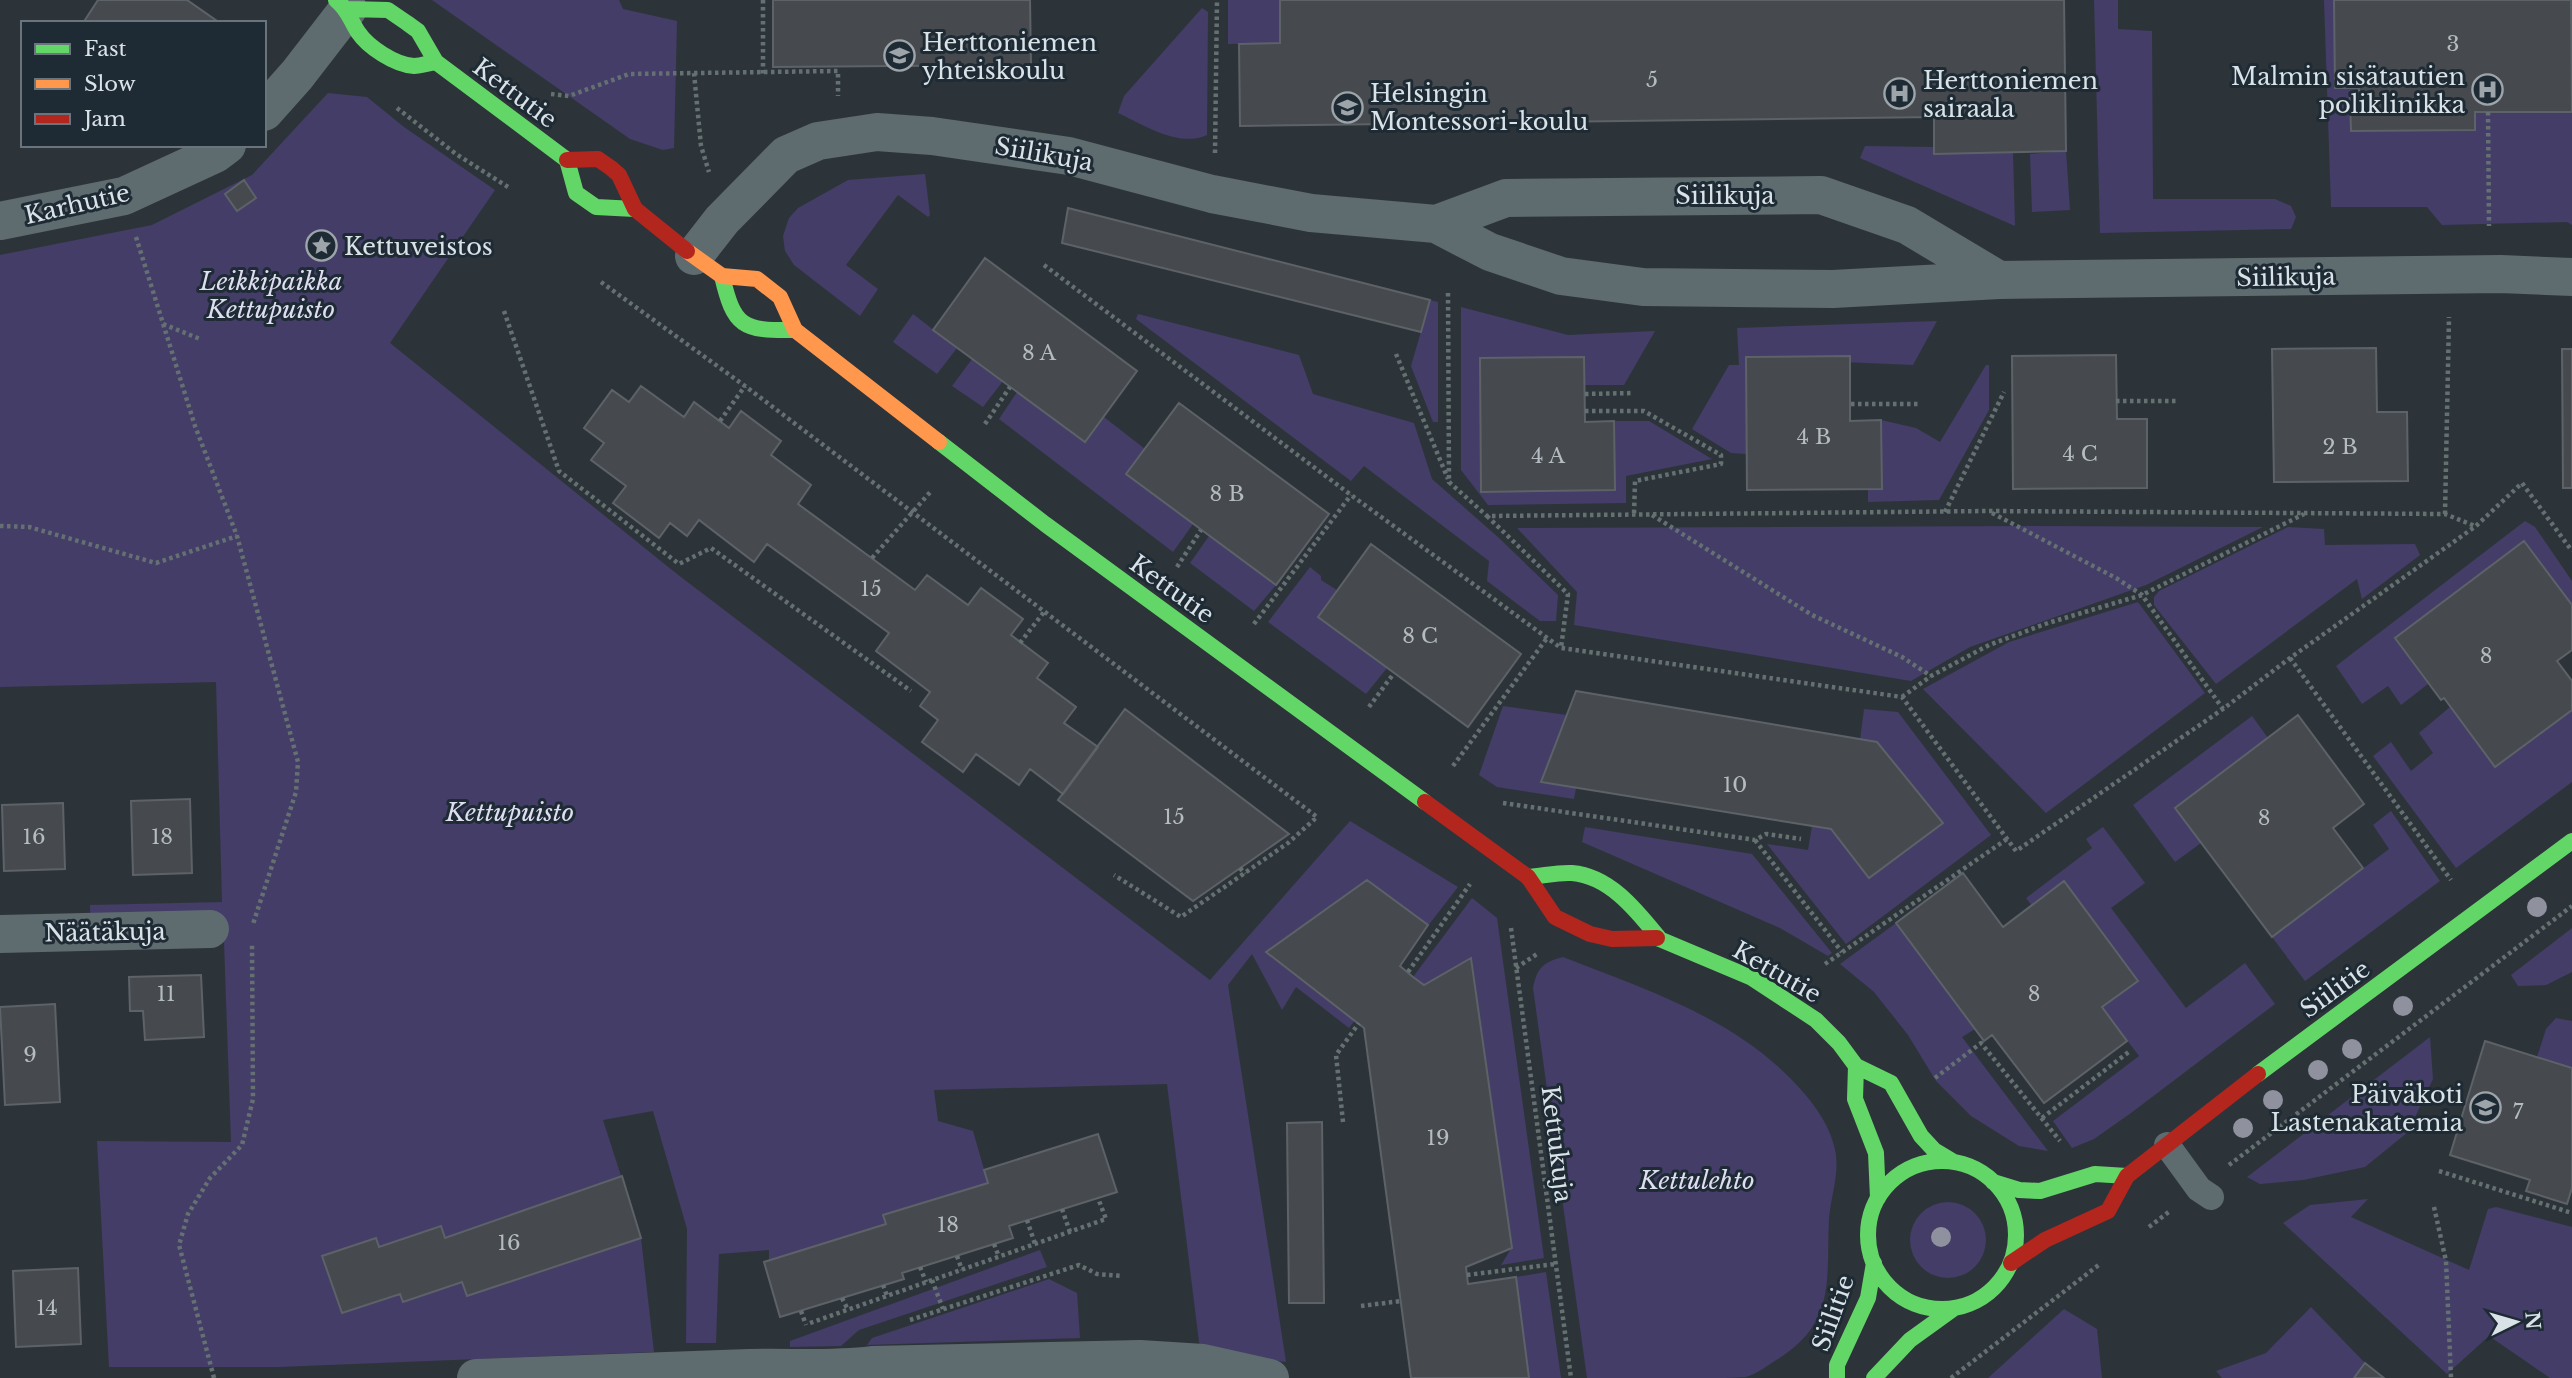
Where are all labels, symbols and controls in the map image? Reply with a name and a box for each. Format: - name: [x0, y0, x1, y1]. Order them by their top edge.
- legend: [21, 21, 266, 147]
- place label: Herttoniemen yhteiskoulu: [922, 28, 1097, 85]
- house number: 3: [2447, 31, 2459, 57]
- text: Fast: [84, 36, 126, 62]
- school or university icon: Herttoniemen yhteiskoulu: [882, 39, 916, 73]
- street label: Kettutie: [467, 52, 563, 134]
- place label: Malmin sisätautien poliklinikka: [2231, 62, 2466, 119]
- place label: Herttoniemen sairaala: [1923, 66, 2098, 123]
- house number: 5: [1646, 67, 1658, 93]
- text: Slow: [84, 71, 136, 97]
- hospital icon: Malmin sisätautien poliklinikka: [2471, 73, 2505, 107]
- hospital icon: Herttoniemen sairaala: [1883, 77, 1917, 111]
- place label: Helsingin Montessori-koulu: [1370, 79, 1588, 136]
- school or university icon: Helsingin Montessori-koulu: [1330, 90, 1364, 124]
- text: Jam: [81, 106, 126, 132]
- street label: Siilikuja: [993, 131, 1096, 177]
- street label: Karhutie: [22, 178, 132, 230]
- street label: Siilikuja: [1675, 181, 1775, 210]
- place icon: Kettuveistos: [304, 229, 338, 263]
- place label: Kettuveistos: [344, 232, 493, 261]
- street label: Siilikuja: [2236, 262, 2337, 292]
- park label: Leikkipaikka Kettupuisto: [199, 267, 342, 324]
- house number: 8 A: [1022, 340, 1057, 366]
- house number: 4 B: [1797, 424, 1831, 450]
- house number: 2 B: [2322, 434, 2358, 460]
- house number: 4 C: [2062, 441, 2098, 467]
- house number: 4 A: [1531, 443, 1566, 469]
- house number: 8 B: [1210, 481, 1244, 507]
- street label: Kettutie: [1124, 549, 1220, 629]
- house number: 15: [860, 576, 882, 602]
- house number: 8 C: [1402, 623, 1438, 649]
- house number: 8: [2480, 643, 2492, 669]
- house number: 10: [1723, 772, 1747, 798]
- park label: Kettupuisto: [445, 798, 574, 827]
- house number: 15: [1163, 804, 1185, 830]
- house number: 8: [2258, 805, 2270, 831]
- house number: 16: [23, 824, 45, 850]
- house number: 18: [151, 824, 173, 850]
- street label: Näätäkuja: [44, 916, 167, 948]
- street label: Kettutie: [1728, 935, 1826, 1009]
- street label: Siilitie: [2295, 954, 2375, 1024]
- house number: 11: [157, 981, 175, 1007]
- house number: 8: [2028, 981, 2040, 1007]
- house number: 9: [23, 1042, 37, 1068]
- place label: Päiväkoti Lastenakatemia: [2271, 1080, 2464, 1137]
- street label: Kettukuja: [1535, 1084, 1579, 1205]
- school or university icon: Päiväkoti Lastenakatemia: [2469, 1091, 2503, 1125]
- house number: 7: [2513, 1099, 2524, 1125]
- house number: 19: [1427, 1125, 1449, 1151]
- park label: Kettulehto: [1638, 1166, 1755, 1195]
- house number: 18: [937, 1212, 959, 1238]
- house number: 16: [498, 1230, 520, 1256]
- street label: Siilitie: [1806, 1271, 1860, 1355]
- north arrow: [2481, 1287, 2551, 1357]
- house number: 14: [36, 1295, 58, 1321]
- text: N: [2520, 1311, 2545, 1331]

